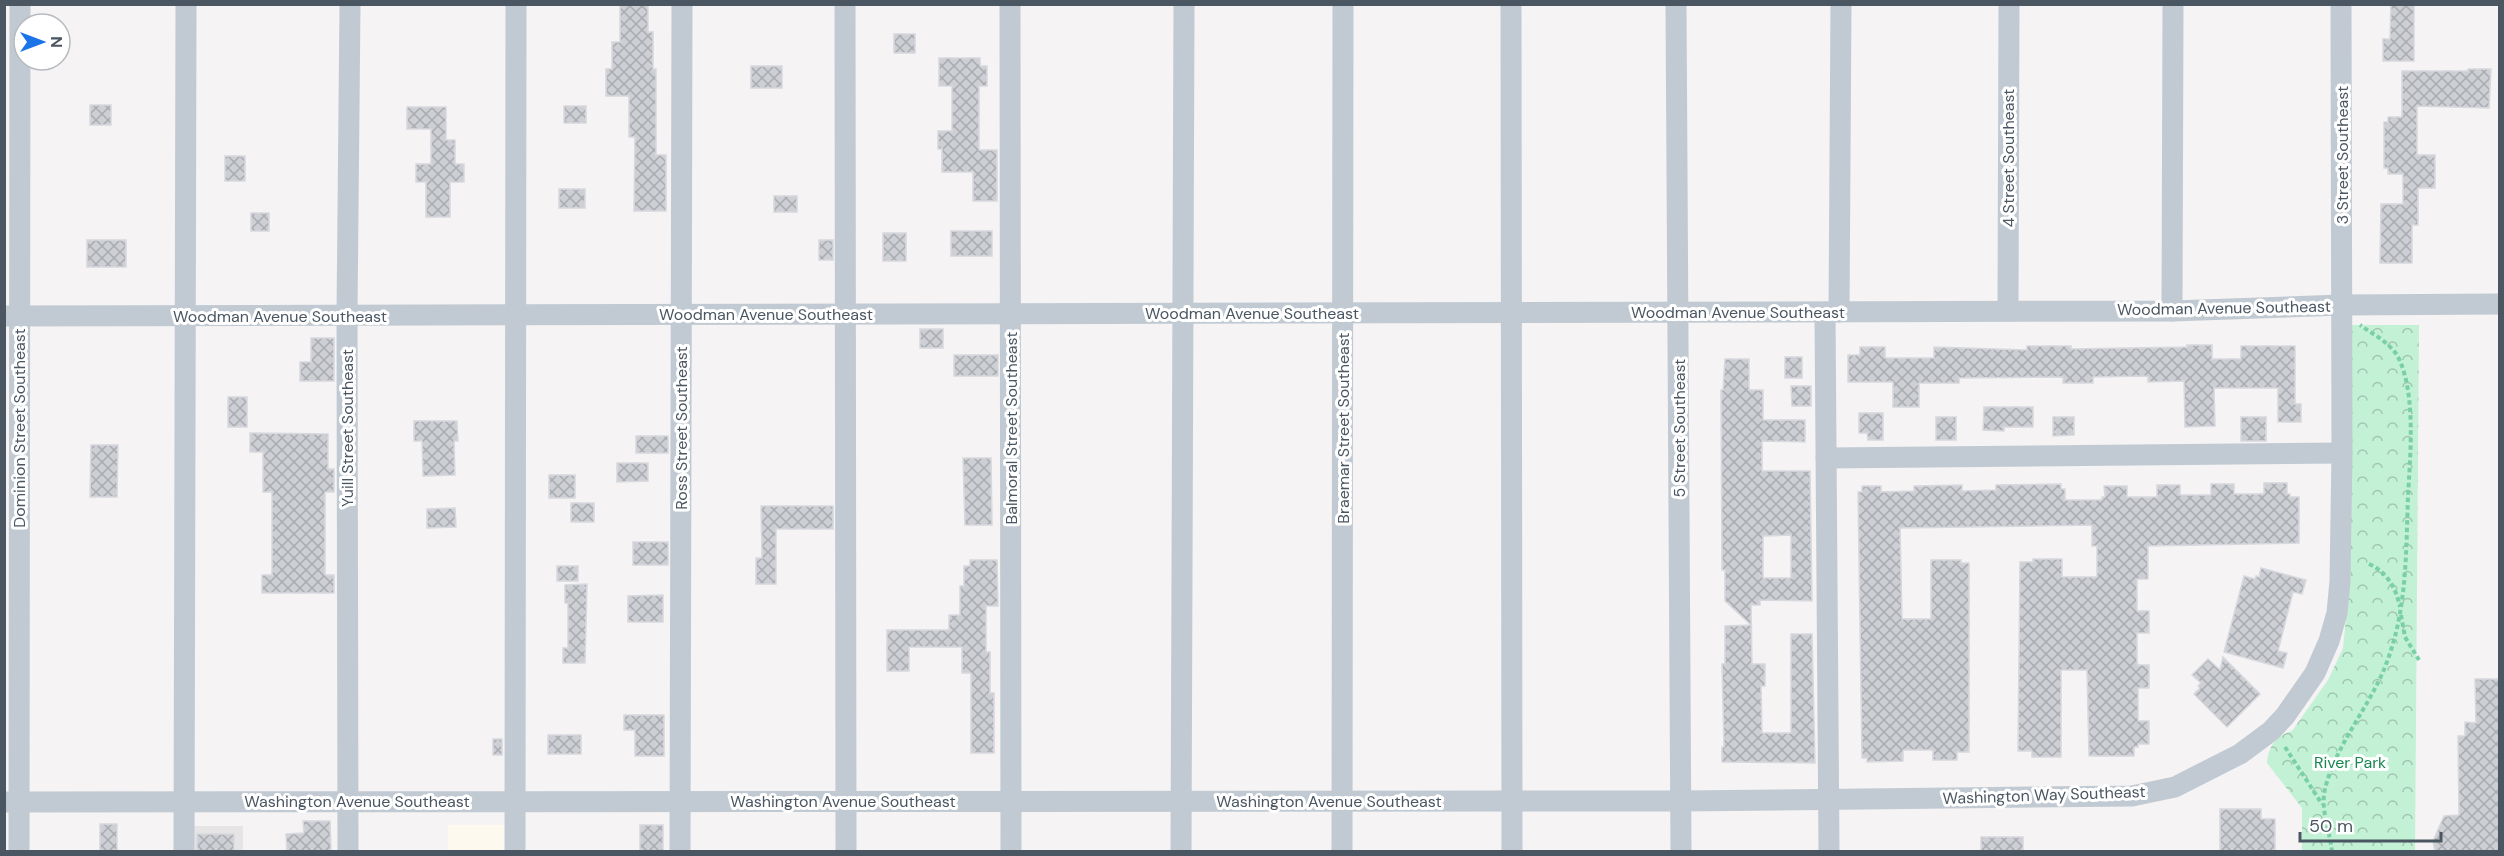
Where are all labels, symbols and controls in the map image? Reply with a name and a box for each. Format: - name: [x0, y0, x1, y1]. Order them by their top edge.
- north arrow: [12, 12, 72, 72]
- text: N: [46, 36, 67, 48]
- street label: 3 Street Southeast: [2332, 86, 2353, 224]
- street label: 4 Street Southeast: [1998, 89, 2019, 227]
- street label: Woodman Avenue Southeast: [2117, 296, 2331, 320]
- street label: Woodman Avenue Southeast: [1631, 302, 1845, 323]
- street label: Woodman Avenue Southeast: [1145, 303, 1359, 324]
- street label: Woodman Avenue Southeast: [659, 304, 873, 325]
- street label: Woodman Avenue Southeast: [173, 306, 387, 327]
- street label: Dominion Street Southeast: [9, 328, 30, 528]
- street label: Balmoral Street Southeast: [1001, 332, 1022, 524]
- street label: Braemar Street Southeast: [1333, 332, 1354, 524]
- street label: Ross Street Southeast: [671, 346, 692, 510]
- street label: Yuill Street Southeast: [337, 349, 358, 507]
- street label: 5 Street Southeast: [1669, 359, 1690, 497]
- park label: River Park: [2314, 752, 2386, 773]
- street label: Washington Way Southeast: [1942, 781, 2146, 809]
- street label: Washington Avenue Southeast: [244, 791, 470, 812]
- street label: Washington Avenue Southeast: [730, 791, 956, 812]
- street label: Washington Avenue Southeast: [1216, 791, 1442, 812]
- scale bar: [2300, 805, 2441, 843]
- text: 50 m: [2309, 814, 2353, 838]

